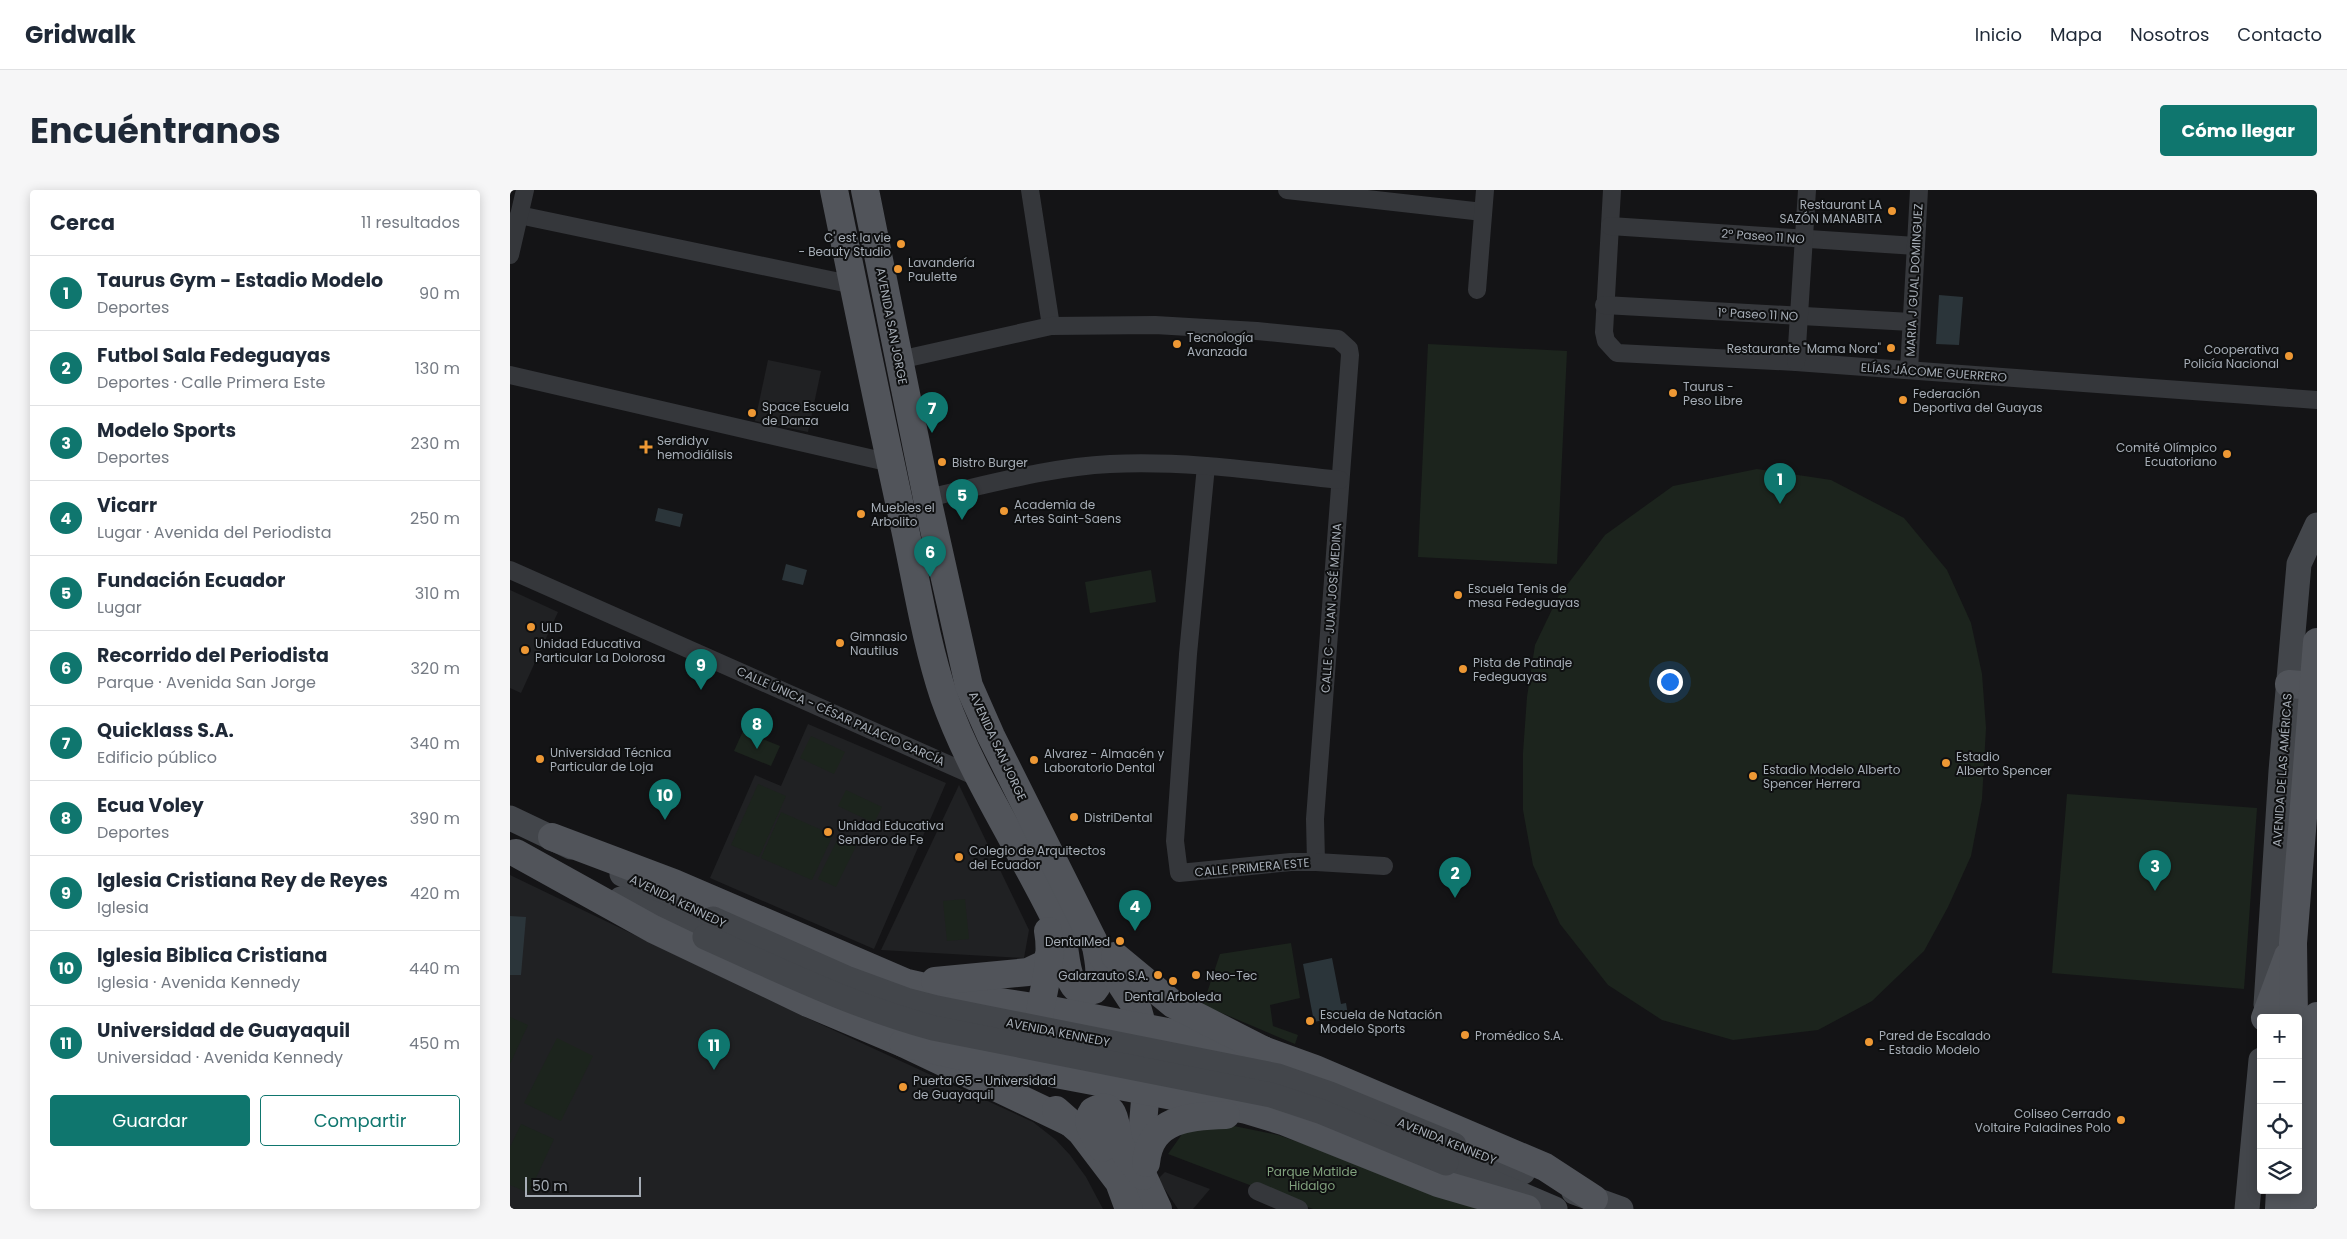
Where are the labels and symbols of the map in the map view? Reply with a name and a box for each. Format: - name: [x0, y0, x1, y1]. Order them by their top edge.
- place label: Restaurant LA SAZÓN MANABITA: [1779, 196, 1882, 227]
- street label: MARIA J GUAL DOMINGUEZ: [1902, 203, 1926, 357]
- marker: Restaurant LA SAZÓN MANABITA: [1886, 205, 1898, 217]
- street label: 2º Paseo 11 NO: [1721, 225, 1805, 247]
- place label: C' est la vie - Beauty Studio: [798, 229, 891, 260]
- marker: C' est la vie - Beauty Studio: [895, 238, 907, 250]
- place label: Lavandería Paulette: [908, 254, 975, 285]
- marker: Lavandería Paulette: [892, 263, 904, 275]
- street label: AVENIDA SAN JORGE: [872, 266, 912, 386]
- street label: 1º Paseo 11 NO: [1717, 303, 1799, 325]
- place label: Tecnología Avanzada: [1187, 329, 1253, 360]
- marker: Tecnología Avanzada: [1171, 338, 1183, 350]
- place label: Restaurante "Mama Nora": [1727, 340, 1881, 357]
- place label: Cooperativa Policía Nacional: [2184, 341, 2279, 372]
- marker: Restaurante "Mama Nora": [1885, 342, 1897, 354]
- marker: Cooperativa Policía Nacional: [2283, 350, 2295, 362]
- street label: ELÍAS JÁCOME GUERRERO: [1860, 358, 2008, 386]
- place label: Taurus - Peso Libre: [1683, 378, 1743, 409]
- place label: Federación Deportiva del Guayas: [1913, 385, 2043, 416]
- marker: Taurus - Peso Libre: [1667, 387, 1679, 399]
- pin: 7: [916, 392, 948, 433]
- marker: Federación Deportiva del Guayas: [1897, 394, 1909, 406]
- place label: Space Escuela de Danza: [762, 398, 849, 429]
- marker: Space Escuela de Danza: [746, 407, 758, 419]
- place label: Serdidyv hemodiálisis: [657, 432, 733, 463]
- place label: Comité Olímpico Ecuatoriano: [2116, 439, 2217, 470]
- marker: Serdidyv hemodiálisis: [639, 440, 653, 454]
- marker: Comité Olímpico Ecuatoriano: [2221, 448, 2233, 460]
- place label: Bistro Burger: [952, 454, 1028, 471]
- marker: Bistro Burger: [936, 456, 948, 468]
- pin: 1: [1764, 463, 1796, 504]
- pin: 5: [946, 479, 978, 520]
- place label: Academia de Artes Saint-Saens: [1014, 496, 1121, 527]
- place label: Muebles el Arbolito: [871, 499, 935, 530]
- marker: Academia de Artes Saint-Saens: [998, 505, 1010, 517]
- marker: Muebles el Arbolito: [855, 508, 867, 520]
- street label: CALLE C - JUAN JOSÉ MEDINA: [1317, 523, 1345, 693]
- pin: 6: [914, 536, 946, 577]
- place label: Escuela Tenis de mesa Fedeguayas: [1468, 580, 1579, 611]
- marker: Escuela Tenis de mesa Fedeguayas: [1452, 589, 1464, 601]
- place label: ULD: [541, 619, 563, 636]
- marker: ULD: [525, 621, 537, 633]
- place label: Gimnasio Nautilus: [850, 628, 908, 659]
- place label: Unidad Educativa Particular La Dolorosa: [535, 635, 665, 666]
- marker: Gimnasio Nautilus: [834, 637, 846, 649]
- marker: Unidad Educativa Particular La Dolorosa: [519, 644, 531, 656]
- pin: 9: [685, 649, 717, 690]
- place label: Pista de Patinaje Fedeguayas: [1473, 654, 1572, 685]
- street label: CALLE ÚNICA - CÉSAR PALACIO GARCÍA: [734, 662, 948, 770]
- marker: Pista de Patinaje Fedeguayas: [1457, 663, 1469, 675]
- your location: [1657, 669, 1683, 695]
- street label: AVENIDA SAN JORGE: [965, 689, 1031, 803]
- street label: AVENIDA DE LAS AMÉRICAS: [2268, 693, 2296, 847]
- pin: 8: [741, 708, 773, 749]
- place label: Universidad Técnica Particular de Loja: [550, 744, 671, 775]
- place label: Alvarez - Almacén y Laboratorio Dental: [1044, 745, 1164, 776]
- place label: Estadio Alberto Spencer: [1956, 748, 2052, 779]
- marker: Universidad Técnica Particular de Loja: [534, 753, 546, 765]
- marker: Alvarez - Almacén y Laboratorio Dental: [1028, 754, 1040, 766]
- marker: Estadio Alberto Spencer: [1940, 757, 1952, 769]
- place label: Estadio Modelo Alberto Spencer Herrera: [1763, 761, 1901, 792]
- marker: Estadio Modelo Alberto Spencer Herrera: [1747, 770, 1759, 782]
- pin: 10: [649, 779, 681, 820]
- place label: DistriDental: [1084, 809, 1153, 826]
- marker: DistriDental: [1068, 811, 1080, 823]
- place label: Unidad Educativa Sendero de Fe: [838, 817, 944, 848]
- marker: Unidad Educativa Sendero de Fe: [822, 826, 834, 838]
- place label: Colegio de Arquitectos del Ecuador: [969, 842, 1106, 873]
- pin: 3: [2139, 850, 2171, 891]
- marker: Colegio de Arquitectos del Ecuador: [953, 851, 965, 863]
- street label: CALLE PRIMERA ESTE: [1194, 854, 1310, 880]
- pin: 2: [1439, 857, 1471, 898]
- street label: AVENIDA KENNEDY: [627, 870, 729, 932]
- pin: 4: [1119, 890, 1151, 931]
- place label: DentalMed: [1045, 933, 1110, 950]
- marker: DentalMed: [1114, 935, 1126, 947]
- place label: Galarzauto S.A.: [1058, 967, 1148, 984]
- place label: Neo-Tec: [1206, 967, 1257, 984]
- marker: Galarzauto S.A.: [1152, 969, 1164, 981]
- marker: Neo-Tec: [1190, 969, 1202, 981]
- marker: Dental Arboleda: [1167, 975, 1179, 987]
- place label: Dental Arboleda: [1124, 988, 1222, 1005]
- place label: Escuela de Natación Modelo Sports: [1320, 1006, 1442, 1037]
- street label: AVENIDA KENNEDY: [1005, 1014, 1111, 1050]
- marker: Escuela de Natación Modelo Sports: [1304, 1015, 1316, 1027]
- place label: Promédico S.A.: [1475, 1027, 1563, 1044]
- place label: Pared de Escalado - Estadio Modelo: [1879, 1027, 1991, 1058]
- pin: 11: [698, 1029, 730, 1070]
- marker: Promédico S.A.: [1459, 1029, 1471, 1041]
- marker: Pared de Escalado - Estadio Modelo: [1863, 1036, 1875, 1048]
- place label: Puerta G5 - Universidad de Guayaquil: [913, 1072, 1056, 1103]
- marker: Puerta G5 - Universidad de Guayaquil: [897, 1081, 909, 1093]
- place label: Coliseo Cerrado Voltaire Paladines Polo: [1975, 1105, 2111, 1136]
- street label: AVENIDA KENNEDY: [1395, 1113, 1499, 1169]
- marker: Coliseo Cerrado Voltaire Paladines Polo: [2115, 1114, 2127, 1126]
- park label: Parque Matilde Hidalgo: [1267, 1163, 1357, 1194]
- scale bar: [525, 1174, 641, 1197]

